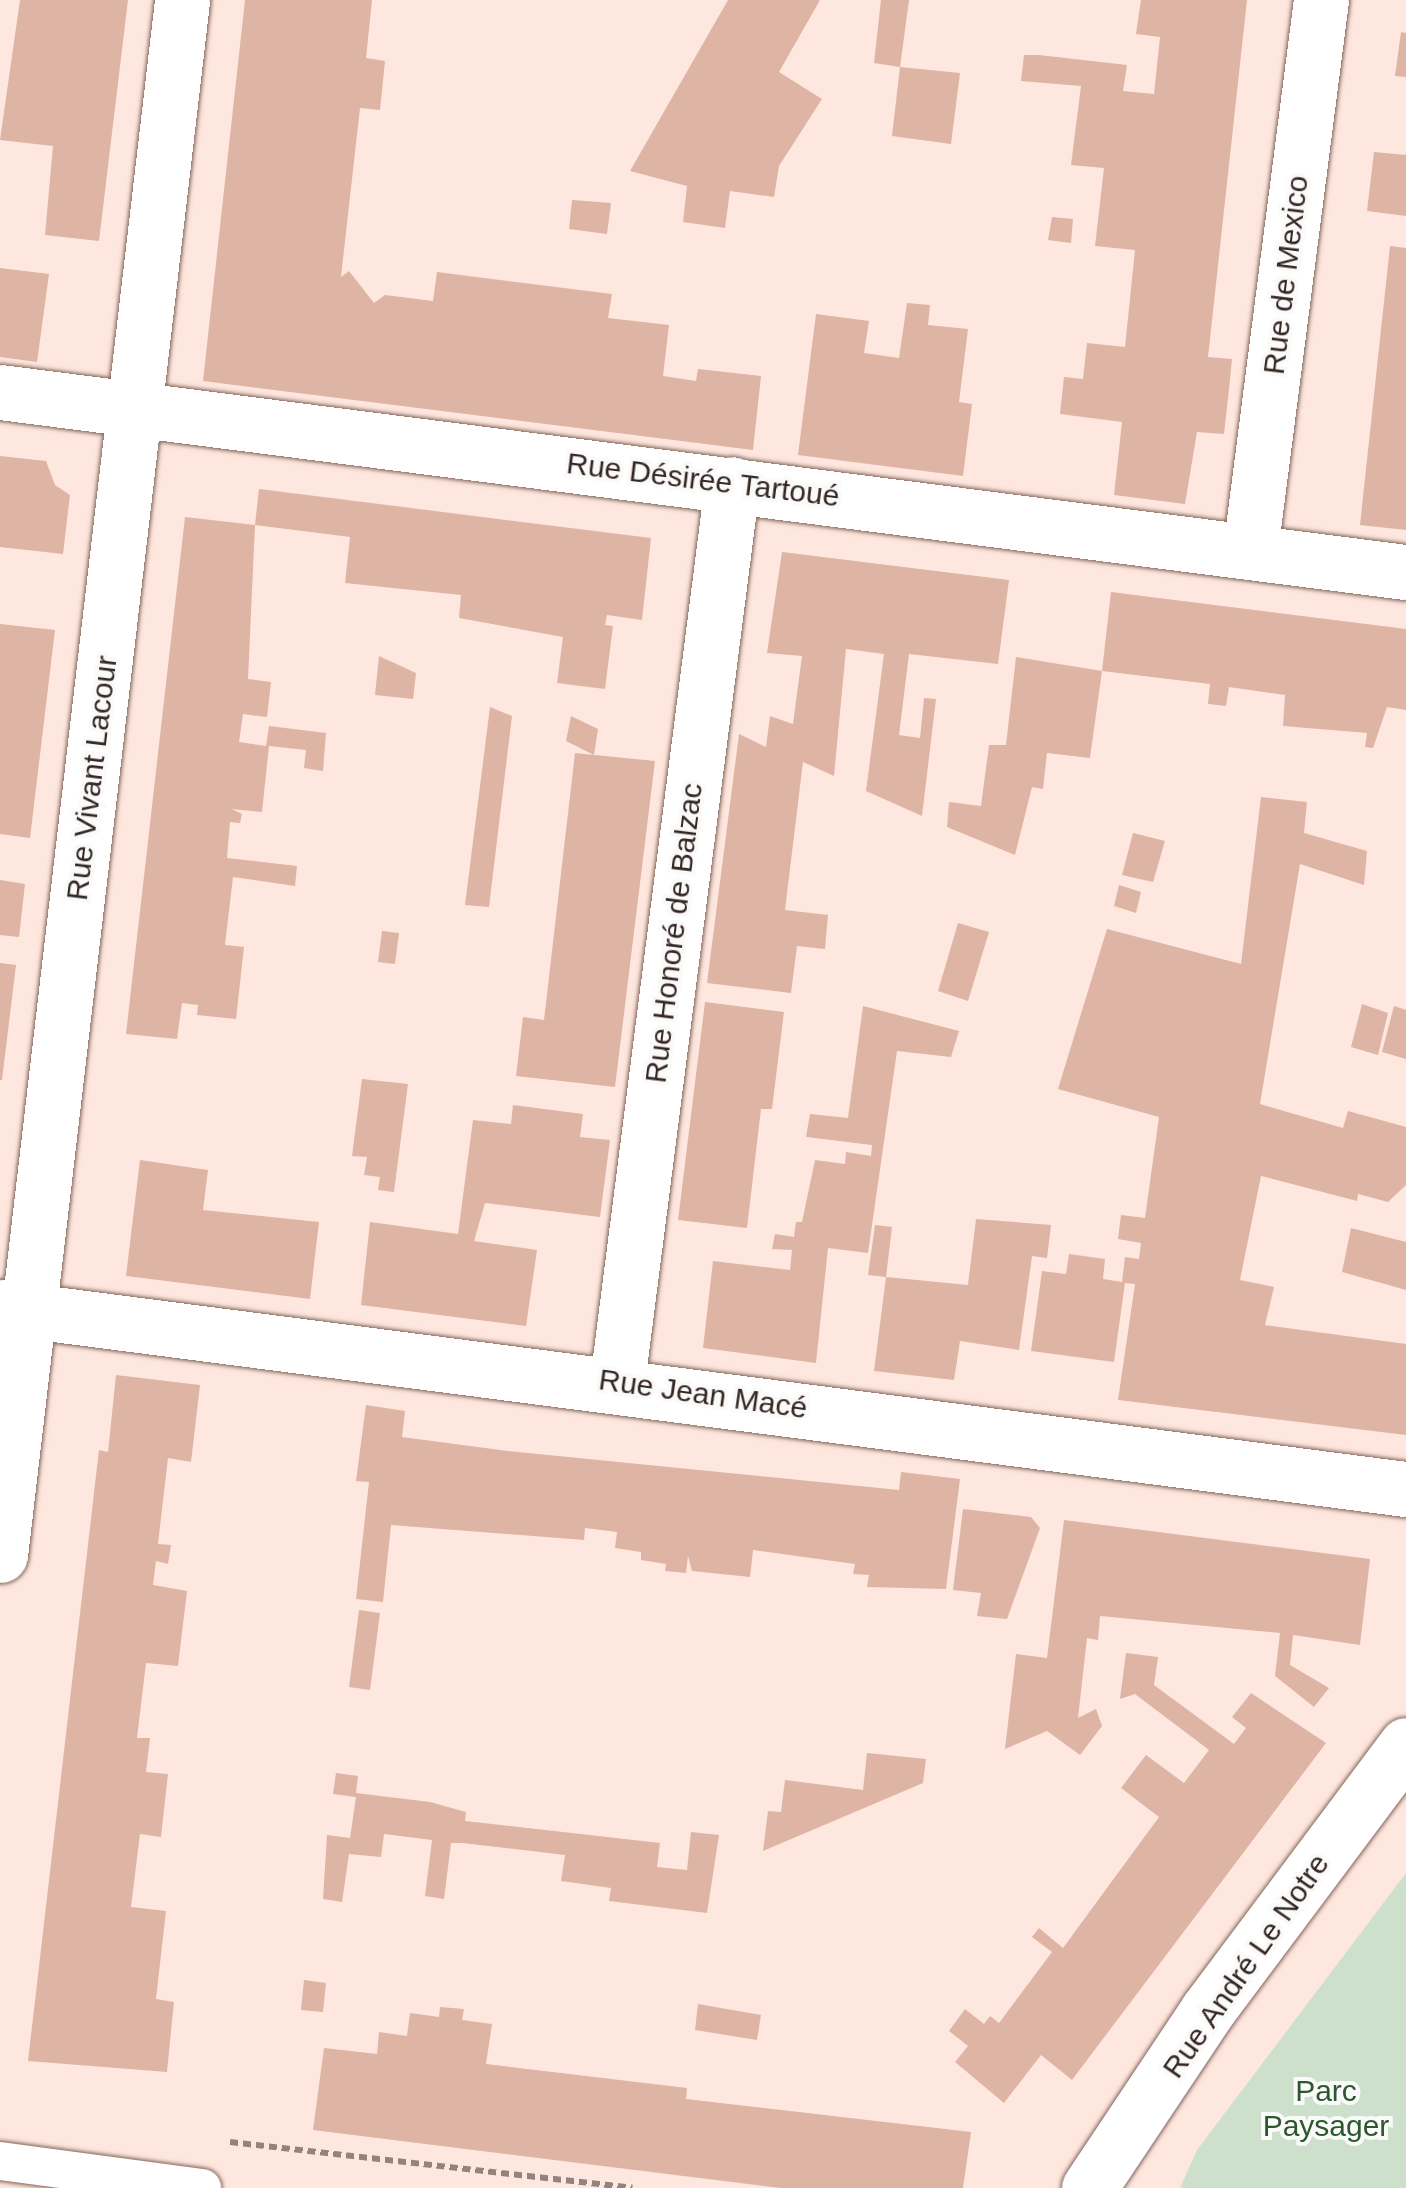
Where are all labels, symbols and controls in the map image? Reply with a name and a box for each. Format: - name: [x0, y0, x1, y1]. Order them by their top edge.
- street label: Rue de Mexico: [1256, 174, 1316, 376]
- street label: Rue Désirée Tartoué: [564, 445, 842, 515]
- street label: Rue Vivant Lacour: [59, 654, 125, 902]
- street label: Rue Honoré de Balzac: [638, 781, 710, 1085]
- street label: Rue Jean Macé: [596, 1362, 810, 1426]
- street label: Rue André Le Notre: [1155, 1846, 1337, 2086]
- park label: Parc Paysager: [1263, 2073, 1389, 2144]

